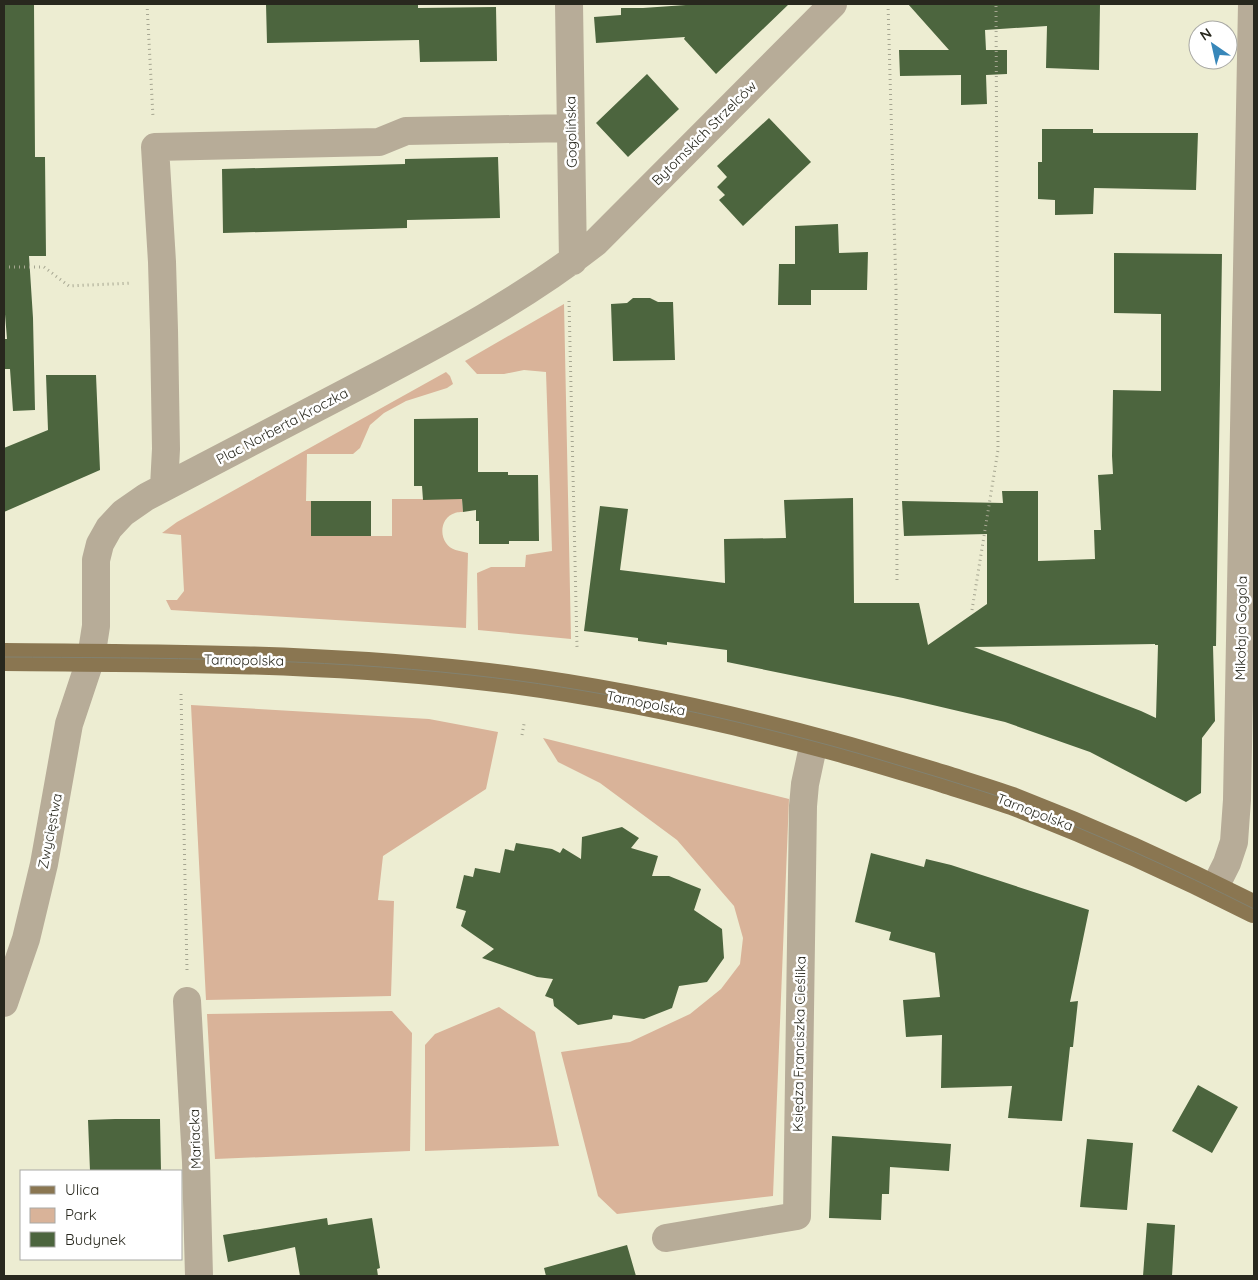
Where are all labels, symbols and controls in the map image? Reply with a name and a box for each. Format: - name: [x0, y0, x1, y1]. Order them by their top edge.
- north arrow: [1188, 20, 1238, 70]
- text: N: [1196, 24, 1215, 45]
- street label: Bytomskich Strzelców: [648, 77, 760, 189]
- street label: Gogolińska: [561, 96, 581, 168]
- street label: Plac Norberta Kroczka: [213, 384, 351, 468]
- street label: Mikołaja Gogola: [1231, 575, 1251, 681]
- street label: Tarnopolska: [204, 650, 284, 670]
- street label: Tarnopolska: [605, 687, 687, 719]
- street label: Tarnopolska: [994, 789, 1076, 835]
- street label: Zwycięstwa: [34, 792, 66, 870]
- street label: Księdza Franciszka Cieślika: [788, 956, 810, 1132]
- street label: Mariacka: [185, 1109, 205, 1169]
- legend: [20, 1170, 182, 1260]
- text: Ulica: [65, 1180, 99, 1199]
- text: Park: [65, 1205, 97, 1224]
- text: Budynek: [65, 1230, 126, 1249]

